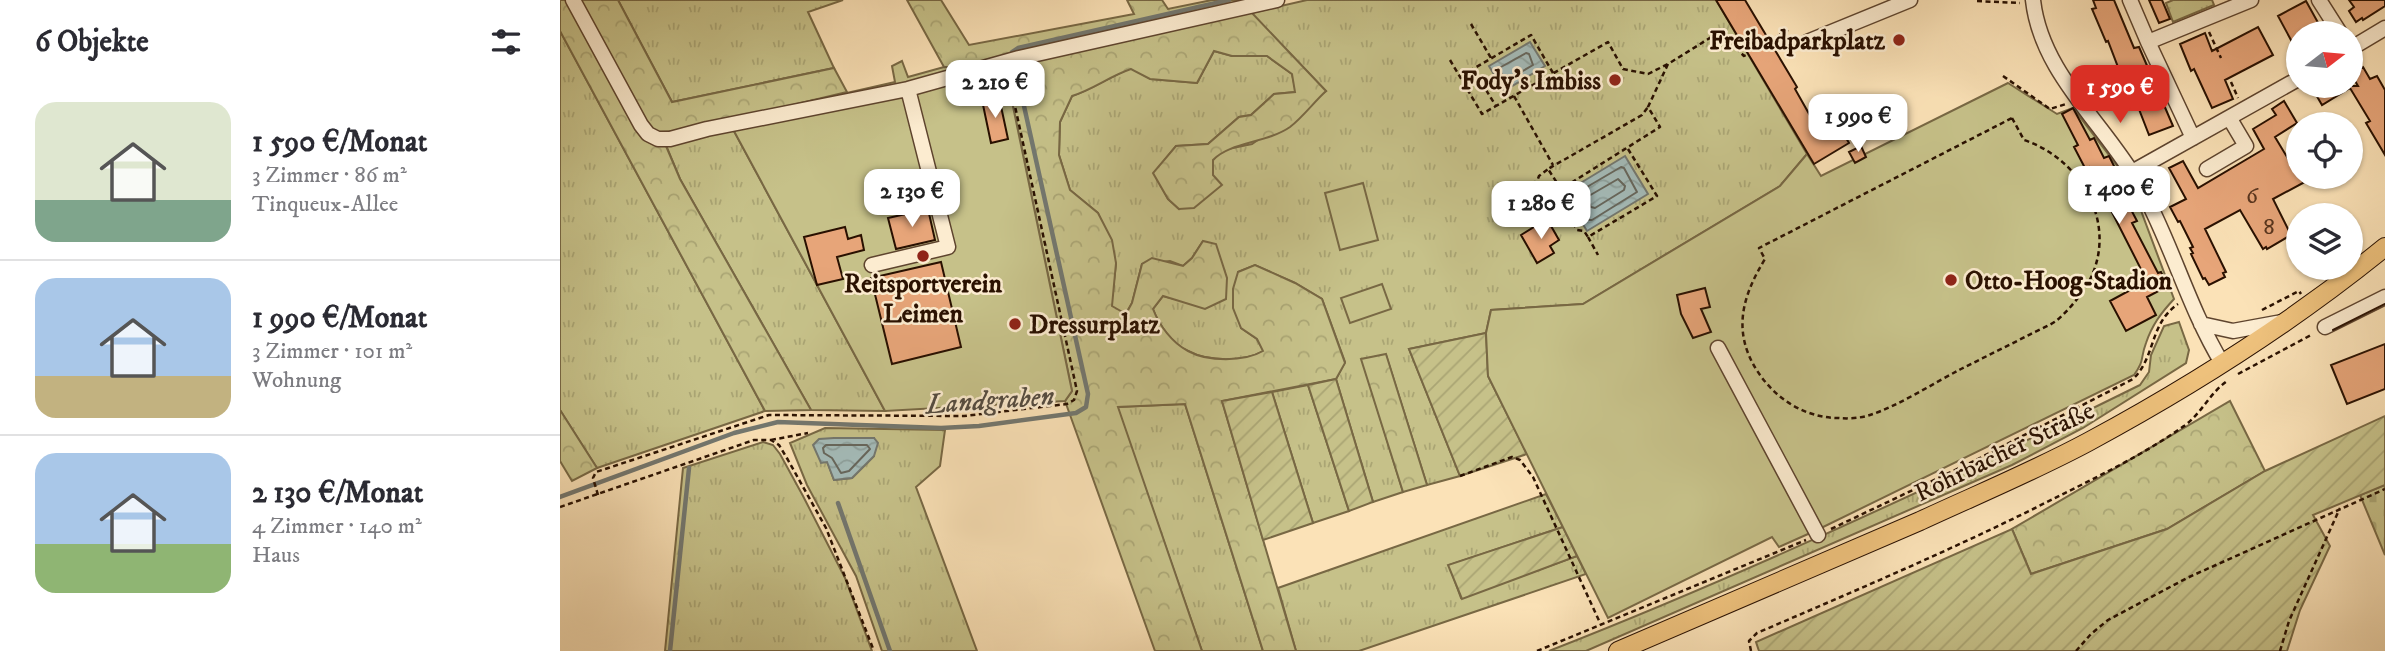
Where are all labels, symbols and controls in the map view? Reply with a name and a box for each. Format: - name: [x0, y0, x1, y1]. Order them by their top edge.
- north arrow: [2286, 21, 2362, 98]
- map controls: [2286, 21, 2363, 280]
- icon: filters: [487, 23, 525, 61]
- text: 6 Objekte: [35, 24, 149, 61]
- place label: Freibadparkplatz: [1709, 25, 1886, 58]
- marker: Freibadparkplatz: [1891, 32, 1907, 48]
- pin: 2 210 €: [930, 60, 1060, 120]
- place label: Fody's Imbiss: [1461, 65, 1601, 98]
- pin: 1 590 €: [2055, 66, 2185, 125]
- text: 2 210 €: [962, 68, 1028, 97]
- marker: Fody's Imbiss: [1607, 72, 1623, 88]
- text: 1 590 €: [2086, 73, 2154, 102]
- pin: 1 990 €: [1793, 94, 1923, 154]
- text: 1 990 €: [1824, 102, 1892, 131]
- button: locate: [2286, 112, 2363, 189]
- text: 1 590 €/Monat: [252, 124, 427, 161]
- icon: home: [91, 130, 175, 214]
- text: 3 Zimmer · 86 m²: [252, 161, 407, 190]
- pin: 1 400 €: [2054, 166, 2184, 226]
- pin: 2 130 €: [847, 170, 977, 229]
- text: 1 400 €: [2084, 174, 2154, 203]
- text: 2 130 €: [880, 177, 944, 206]
- pin: 1 280 €: [1476, 182, 1606, 241]
- house number: 6: [2246, 182, 2259, 211]
- text: 1 280 €: [1508, 189, 1574, 218]
- text: Tinqueux-Allee: [252, 190, 398, 219]
- button: layers: [2286, 203, 2363, 280]
- house number: 8: [2263, 213, 2275, 242]
- marker: Reitsportverein Leimen: [915, 248, 931, 264]
- place label: Otto-Hoog-Stadion: [1965, 265, 2173, 298]
- place label: Reitsportverein Leimen: [844, 268, 1002, 331]
- marker: Otto-Hoog-Stadion: [1943, 272, 1959, 288]
- text: 1 990 €/Monat: [252, 300, 427, 337]
- icon: home: [91, 306, 175, 390]
- place label: Dressurplatz: [1029, 309, 1161, 342]
- marker: Dressurplatz: [1007, 316, 1023, 332]
- text: 3 Zimmer · 101 m²: [252, 337, 412, 366]
- text: Wohnung: [252, 366, 341, 395]
- water label: Landgraben: [923, 379, 1056, 423]
- street label: Rohrbacher Straße: [1909, 395, 2100, 510]
- text: 2 130 €/Monat: [252, 475, 423, 512]
- icon: home: [91, 481, 175, 565]
- text: 4 Zimmer · 140 m²: [252, 512, 422, 541]
- text: Haus: [252, 541, 300, 570]

